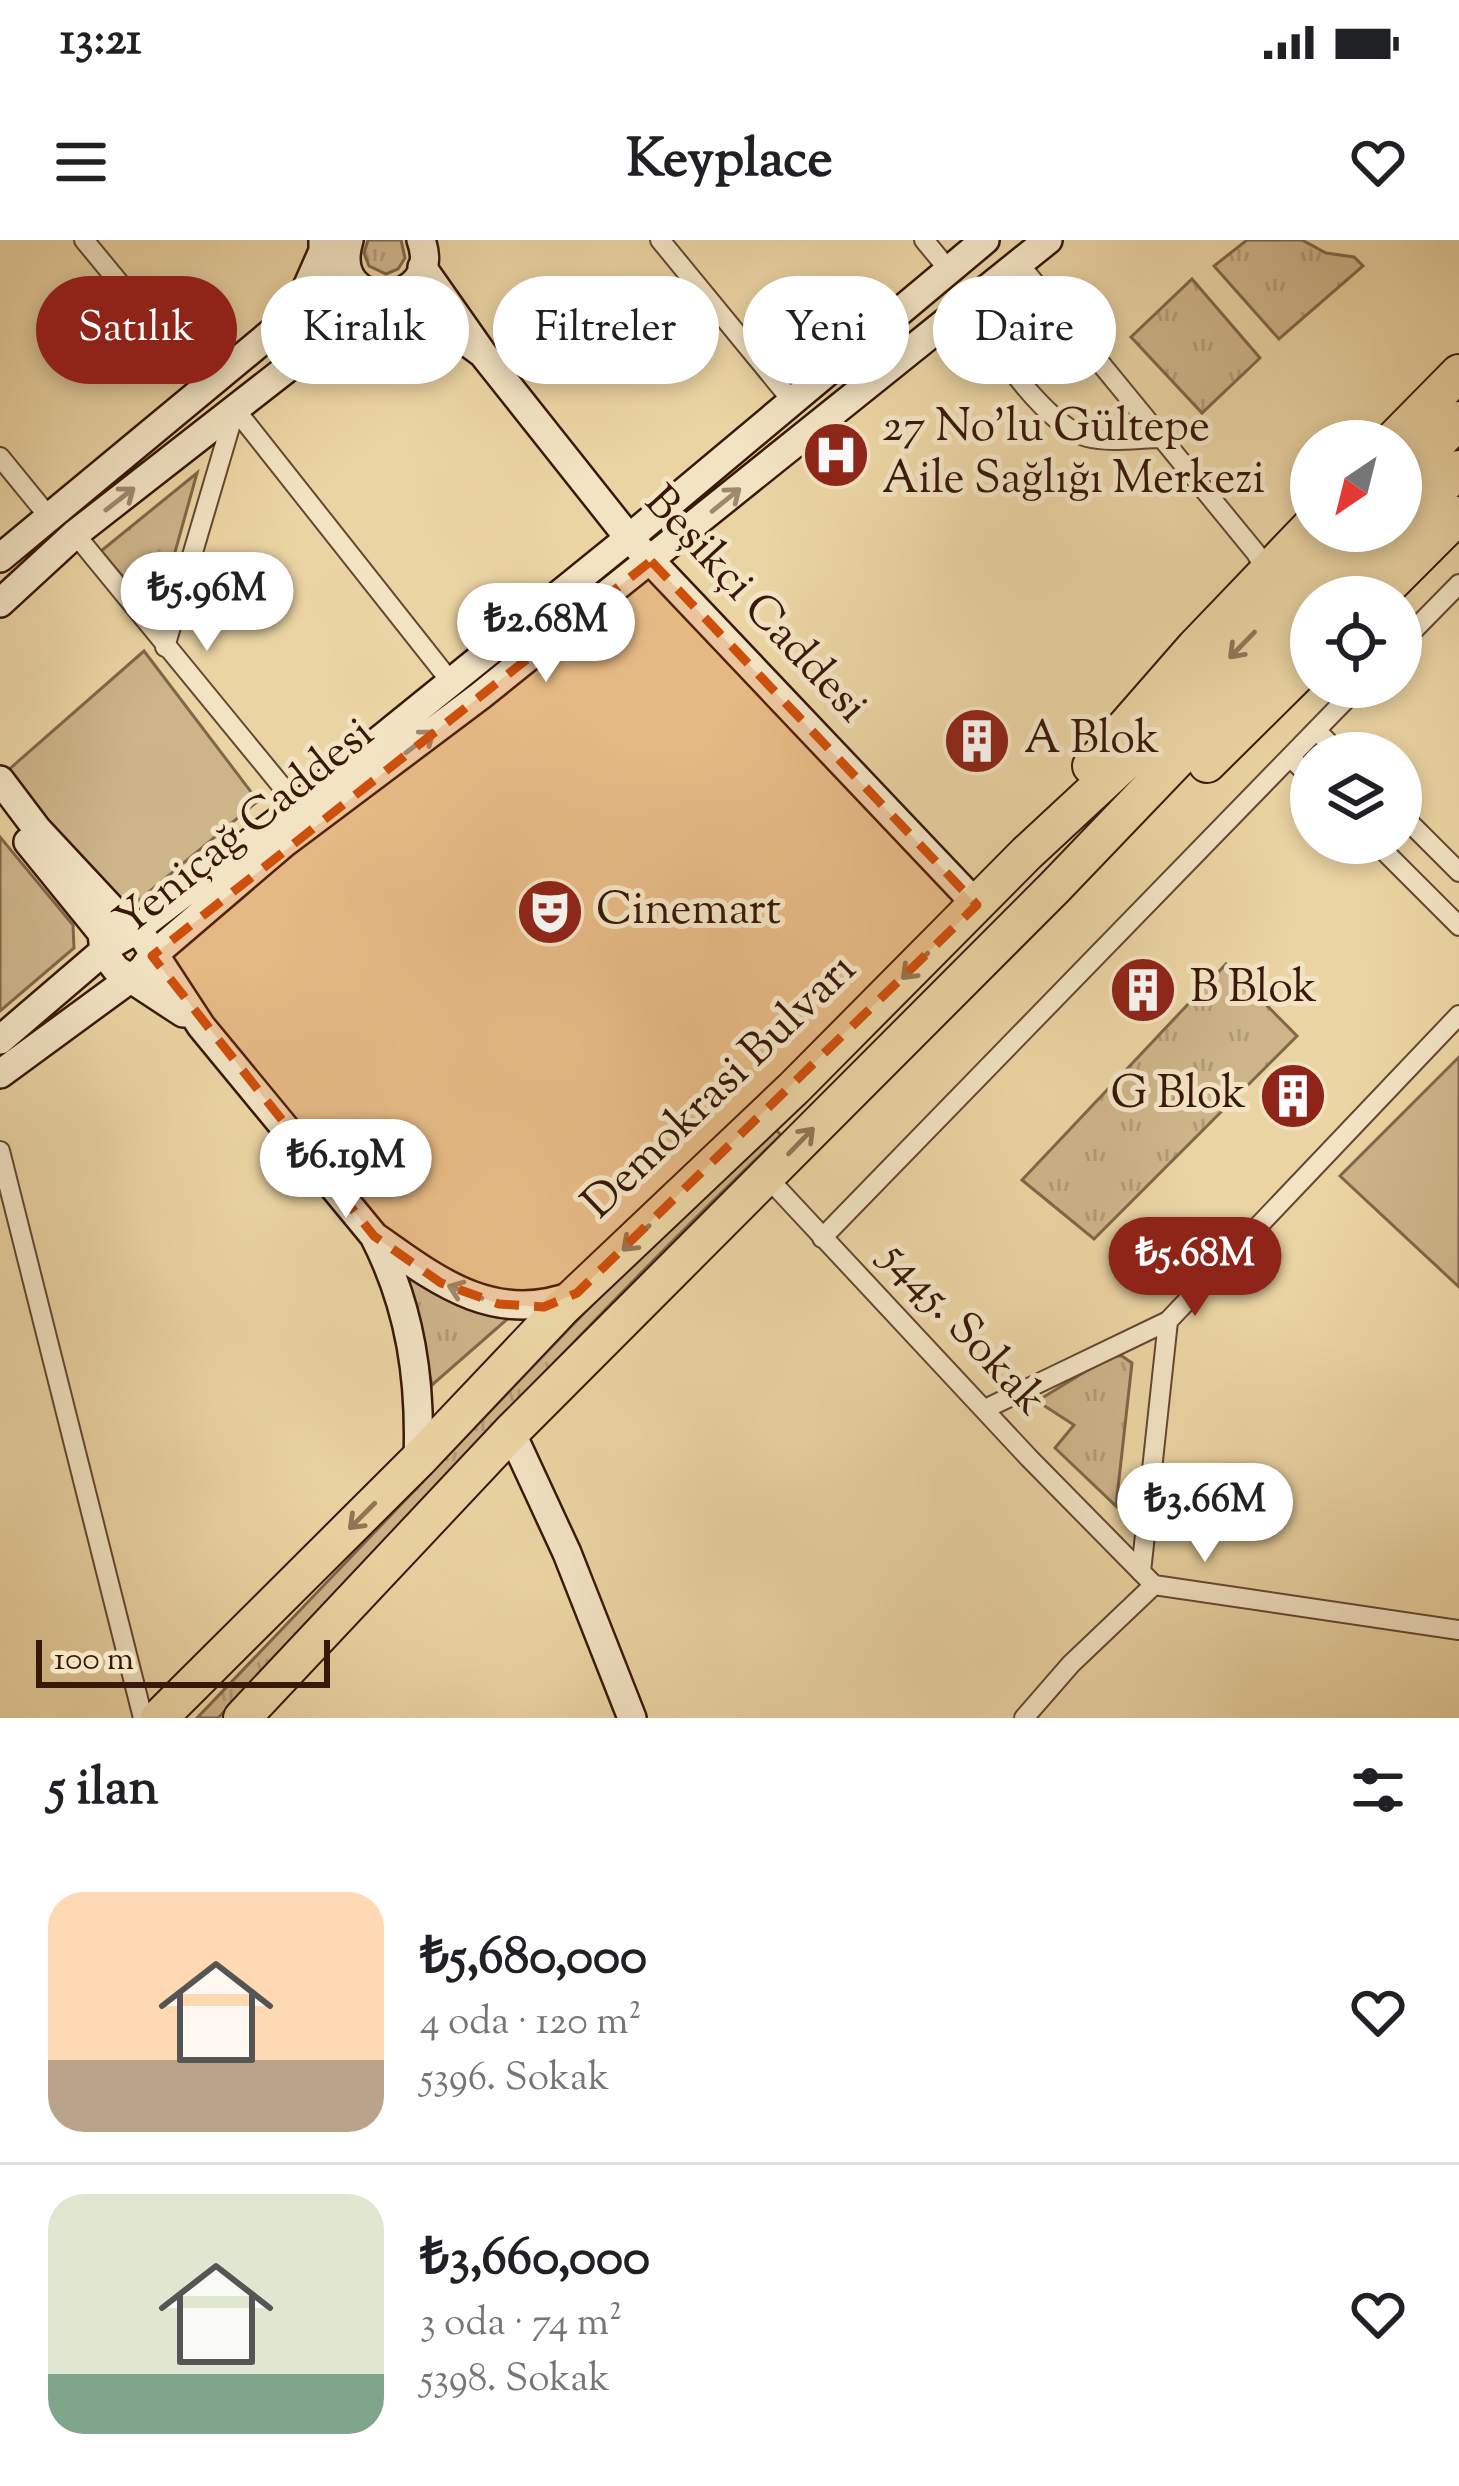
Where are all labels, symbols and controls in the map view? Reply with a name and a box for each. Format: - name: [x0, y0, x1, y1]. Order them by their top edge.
- text: 13:21: [60, 10, 142, 75]
- text: Keyplace: [626, 123, 833, 201]
- icon: menu: [48, 129, 114, 195]
- icon: heart: [1345, 129, 1411, 195]
- chip: Satılık: [36, 276, 237, 384]
- chip: Kiralık: [261, 276, 469, 384]
- chip: Filtreler: [493, 276, 719, 384]
- chip: Yeni: [743, 276, 909, 384]
- chip: Daire: [933, 276, 1116, 384]
- place label: 27 No'lu Gültepe Aile Sağlığı Merkezi: [882, 397, 1265, 514]
- hospital icon: 27 No'lu Gültepe Aile Sağlığı Merkezi: [801, 420, 871, 490]
- north arrow: [1290, 420, 1422, 552]
- map controls: [1290, 420, 1422, 864]
- street label: Beşikçi Caddesi: [627, 473, 881, 739]
- one-way arrow: [103, 486, 135, 513]
- one-way arrow: [710, 487, 741, 514]
- pin: ₺5.96M: [109, 552, 305, 654]
- text: ₺5.96M: [148, 563, 266, 619]
- button: locate: [1290, 576, 1422, 708]
- pin: ₺2.68M: [448, 583, 644, 685]
- text: ₺2.68M: [484, 594, 608, 650]
- one-way arrow: [1228, 630, 1256, 659]
- street label: Yeniçağ Caddesi: [102, 704, 390, 954]
- building icon: A Blok: [942, 706, 1012, 776]
- place label: A Blok: [1024, 709, 1159, 774]
- one-way arrow: [403, 729, 436, 755]
- button: layers: [1290, 732, 1422, 864]
- theatre icon: Cinemart: [515, 877, 585, 947]
- place label: Cinemart: [596, 880, 781, 945]
- street label: Demokrasi Bulvarı: [569, 940, 873, 1236]
- one-way arrow: [902, 951, 930, 980]
- building icon: B Blok: [1108, 955, 1178, 1025]
- place label: B Blok: [1190, 958, 1317, 1023]
- building icon: G Blok: [1258, 1061, 1328, 1131]
- place label: G Blok: [1110, 1064, 1246, 1129]
- pin: ₺6.19M: [248, 1119, 444, 1221]
- one-way arrow: [786, 1126, 815, 1156]
- text: ₺6.19M: [287, 1130, 405, 1186]
- pin: ₺5.68M: [1097, 1217, 1293, 1319]
- one-way arrow: [622, 1224, 651, 1252]
- street label: 5445. Sokak: [862, 1226, 1060, 1432]
- text: ₺5.68M: [1135, 1228, 1255, 1284]
- one-way arrow: [447, 1280, 484, 1302]
- pin: ₺3.66M: [1107, 1463, 1303, 1565]
- text: ₺3.66M: [1144, 1474, 1266, 1530]
- one-way arrow: [348, 1501, 377, 1530]
- scale bar: [36, 1634, 330, 1687]
- text: 100 m: [54, 1637, 134, 1685]
- text: 5 ilan: [48, 1754, 159, 1827]
- icon: filters: [1345, 1757, 1411, 1823]
- text: ₺5,680,000: [420, 1923, 647, 1996]
- icon: home: [144, 1940, 288, 2084]
- icon: heart: [1345, 1979, 1411, 2045]
- text: 4 oda · 120 m²: [420, 1996, 642, 2052]
- text: 5396. Sokak: [420, 2052, 609, 2108]
- text: ₺3,660,000: [420, 2224, 650, 2297]
- icon: home: [144, 2242, 288, 2386]
- icon: heart: [1345, 2281, 1411, 2347]
- text: 3 oda · 74 m²: [420, 2297, 622, 2353]
- text: 5398. Sokak: [420, 2353, 610, 2409]

